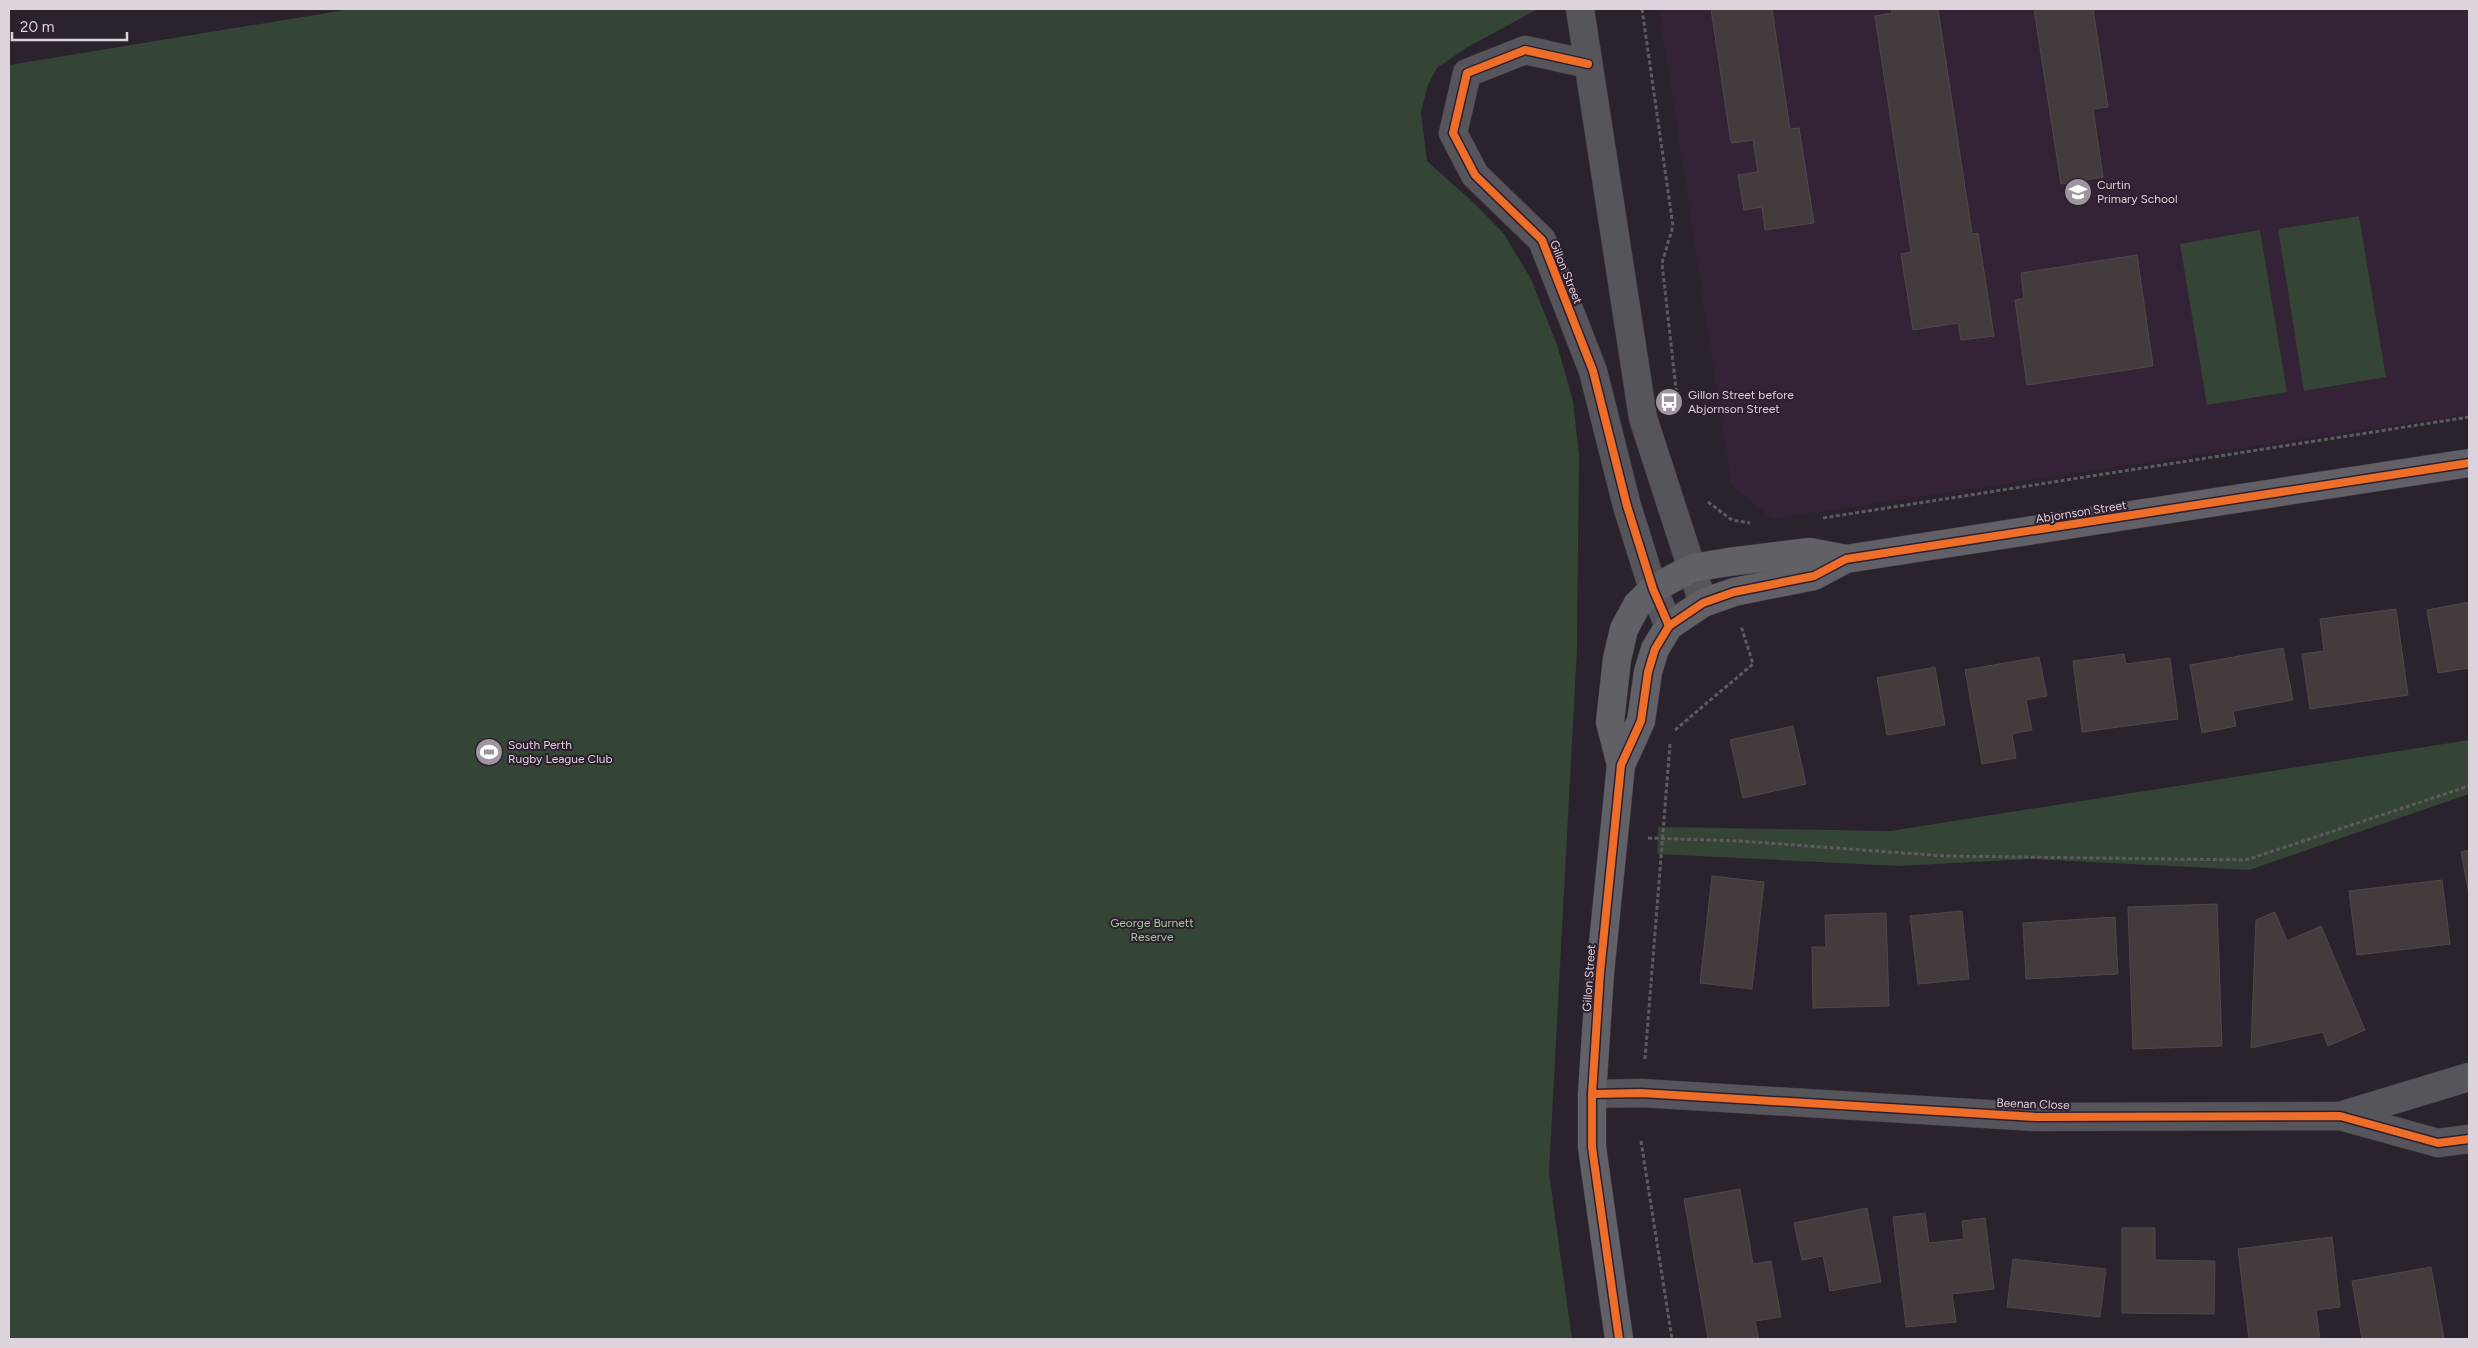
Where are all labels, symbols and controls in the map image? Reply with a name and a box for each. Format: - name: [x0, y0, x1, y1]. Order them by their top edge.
- scale bar: [12, 10, 128, 42]
- text: 20 m: [20, 18, 54, 36]
- school or university icon: Curtin Primary School: [2063, 177, 2093, 207]
- place label: Curtin Primary School: [2097, 178, 2178, 206]
- street label: Gillon Street: [1547, 238, 1585, 306]
- bus stop icon: Gillon Street before Abjornson Street: [1654, 387, 1684, 417]
- place label: Gillon Street before Abjornson Street: [1688, 388, 1794, 416]
- street label: Abjornson Street: [2035, 498, 2128, 526]
- sports icon: South Perth Rugby League Club: [474, 737, 504, 767]
- place label: South Perth Rugby League Club: [508, 738, 613, 766]
- park label: George Burnett Reserve: [1110, 916, 1194, 944]
- street label: Gillon Street: [1580, 943, 1598, 1012]
- street label: Beenan Close: [1996, 1096, 2070, 1112]

